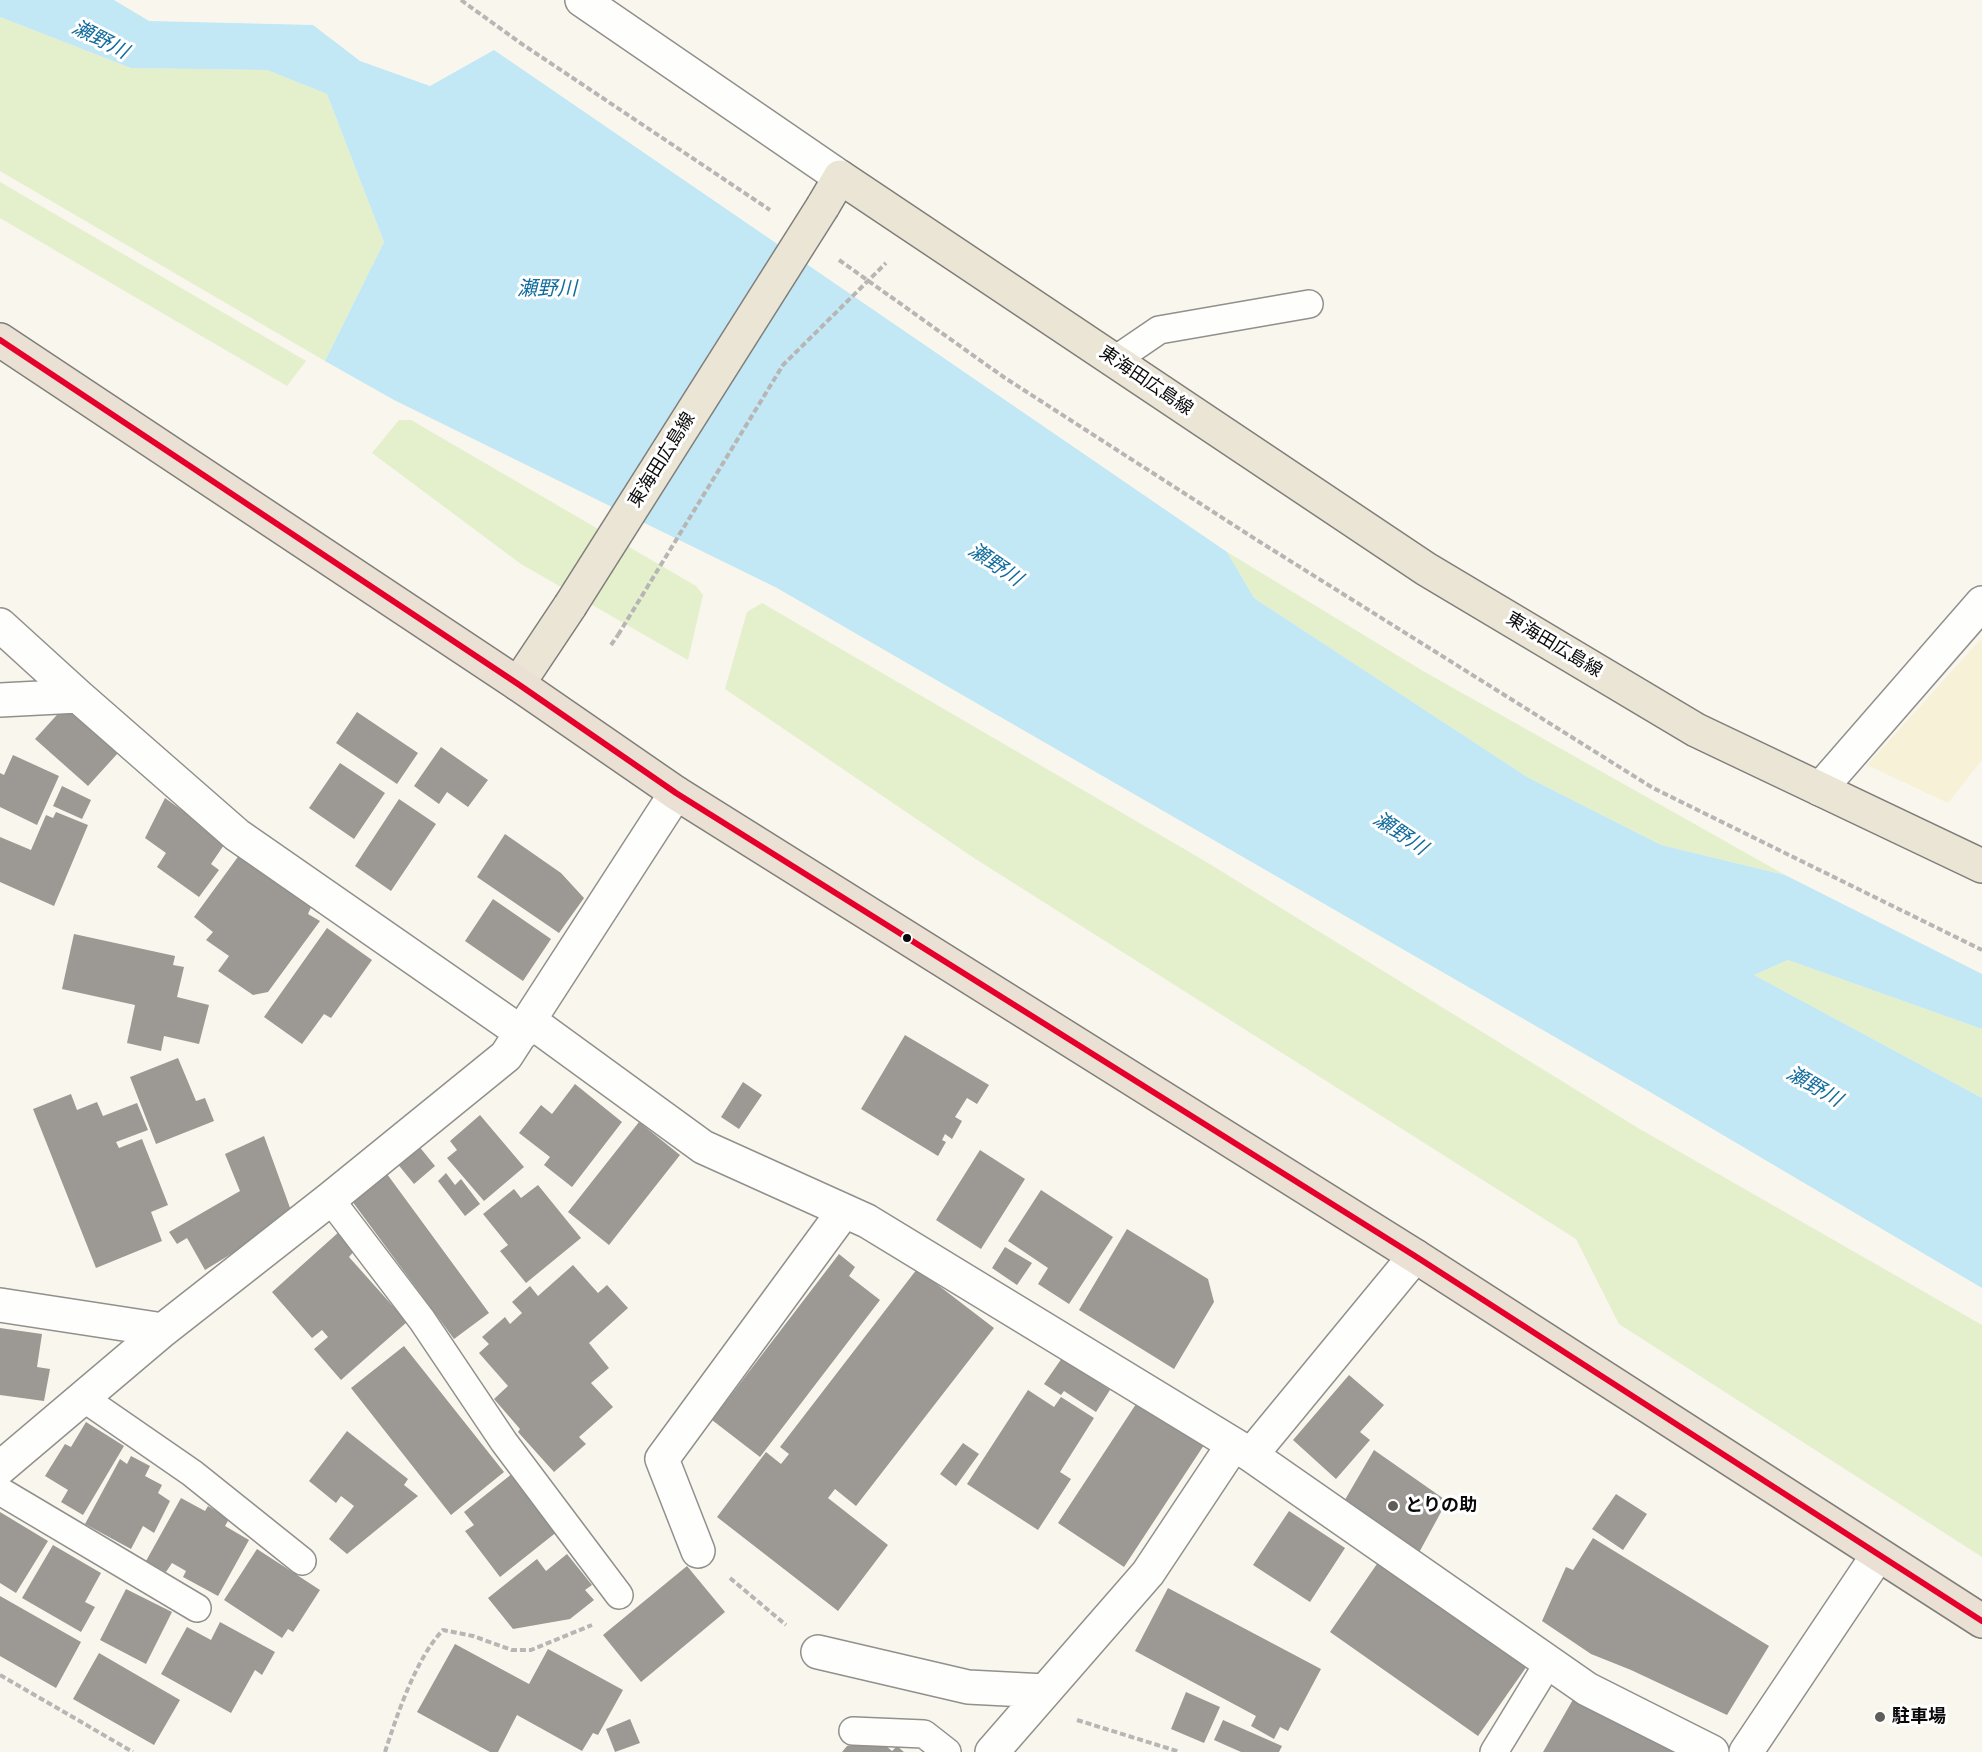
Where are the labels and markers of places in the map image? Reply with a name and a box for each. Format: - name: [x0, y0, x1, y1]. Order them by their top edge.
- unlabelled marker: [901, 932, 913, 944]
- place label: とりの助: [1405, 1495, 1477, 1517]
- marker: とりの助: [1386, 1499, 1400, 1513]
- place label: 駐車場: [1892, 1706, 1946, 1728]
- marker: 駐車場: [1873, 1710, 1887, 1724]

